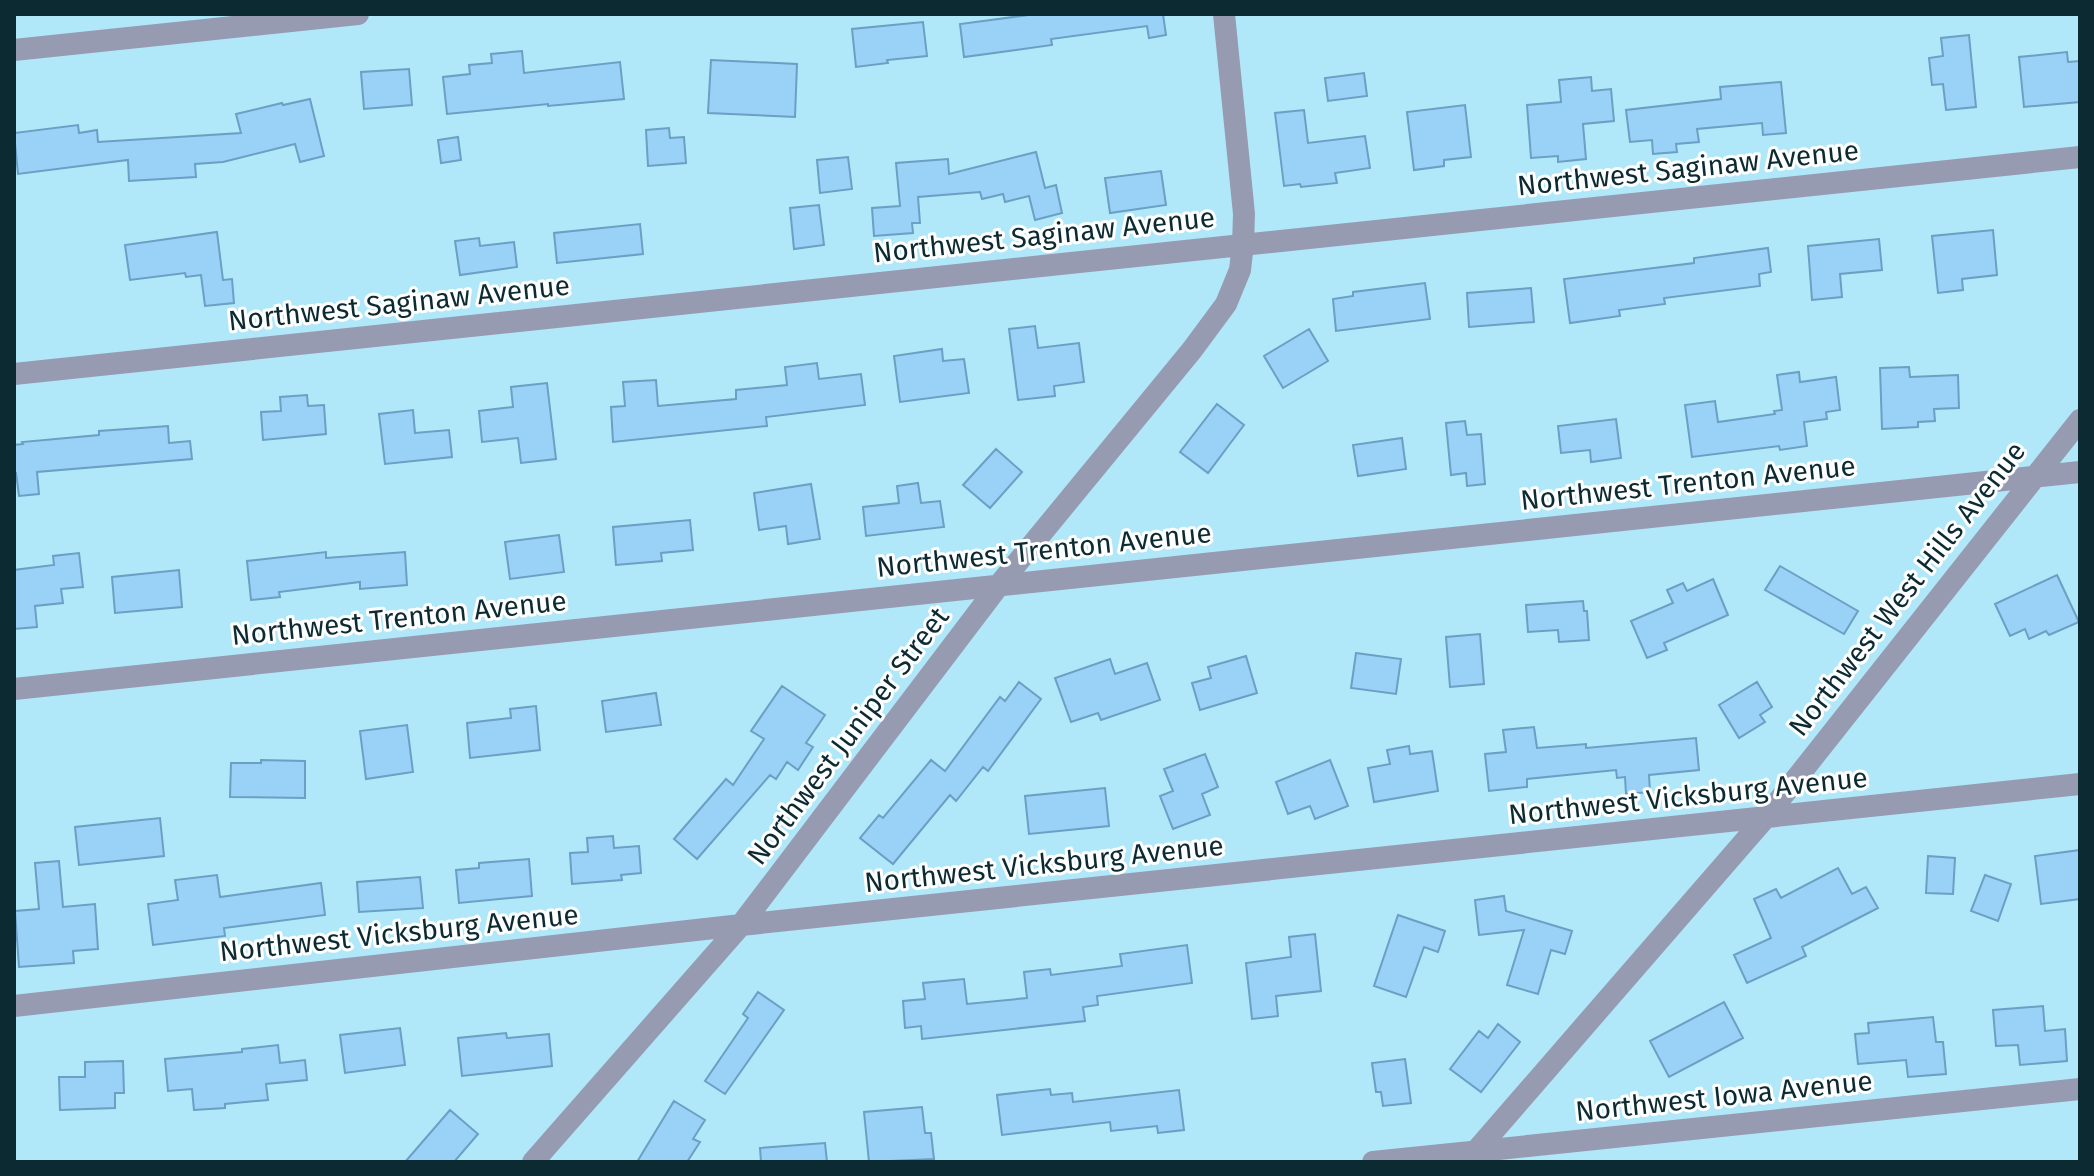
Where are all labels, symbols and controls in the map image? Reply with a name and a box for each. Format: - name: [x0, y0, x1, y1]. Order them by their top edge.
- street label: Northwest Saginaw Avenue: [1516, 134, 1860, 202]
- street label: Northwest Saginaw Avenue: [872, 201, 1216, 269]
- street label: Northwest Saginaw Avenue: [227, 269, 571, 337]
- street label: Northwest West Hills Avenue: [1782, 435, 2032, 743]
- street label: Northwest Trenton Avenue: [1519, 449, 1857, 517]
- street label: Northwest Trenton Avenue: [875, 516, 1213, 584]
- street label: Northwest Trenton Avenue: [230, 584, 568, 652]
- street label: Northwest Juniper Street: [740, 600, 956, 871]
- street label: Northwest Vicksburg Avenue: [1507, 761, 1869, 831]
- street label: Northwest Vicksburg Avenue: [863, 829, 1225, 899]
- street label: Northwest Vicksburg Avenue: [218, 898, 580, 968]
- street label: Northwest Iowa Avenue: [1574, 1064, 1874, 1128]

